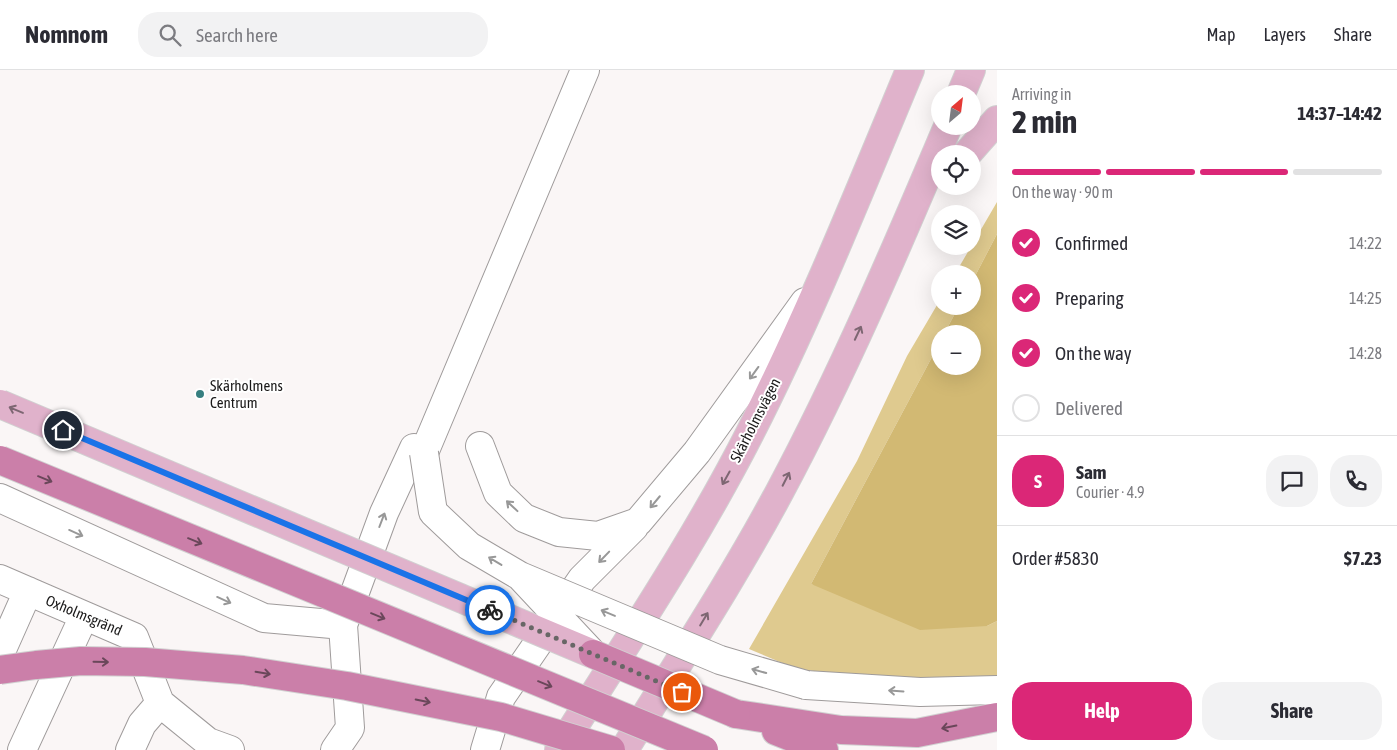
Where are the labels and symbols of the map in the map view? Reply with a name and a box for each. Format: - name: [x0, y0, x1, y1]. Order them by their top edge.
- north arrow: [931, 85, 981, 135]
- one-way arrow: [853, 326, 863, 341]
- one-way arrow: [749, 366, 759, 380]
- street label: Skärholmsvägen: [727, 375, 783, 465]
- place label: Skärholmens Centrum: [210, 377, 283, 411]
- marker: Skärholmens Centrum: [194, 388, 206, 400]
- one-way arrow: [9, 405, 24, 415]
- pin: [42, 409, 84, 451]
- one-way arrow: [720, 470, 730, 484]
- one-way arrow: [781, 471, 791, 486]
- one-way arrow: [37, 475, 52, 484]
- one-way arrow: [649, 495, 661, 508]
- one-way arrow: [505, 500, 518, 512]
- one-way arrow: [378, 513, 387, 529]
- one-way arrow: [68, 528, 83, 538]
- one-way arrow: [187, 536, 202, 546]
- one-way arrow: [598, 551, 610, 563]
- one-way arrow: [488, 555, 502, 565]
- courier: [465, 585, 515, 635]
- street label: Oxholmsgränd: [43, 591, 125, 639]
- one-way arrow: [216, 596, 231, 605]
- one-way arrow: [601, 608, 616, 617]
- one-way arrow: [370, 612, 385, 621]
- one-way arrow: [700, 612, 710, 626]
- one-way arrow: [92, 657, 108, 667]
- one-way arrow: [752, 666, 768, 676]
- one-way arrow: [254, 668, 270, 678]
- pin: [661, 671, 703, 713]
- one-way arrow: [537, 681, 552, 690]
- one-way arrow: [888, 686, 904, 695]
- one-way arrow: [414, 697, 430, 707]
- one-way arrow: [942, 722, 958, 732]

